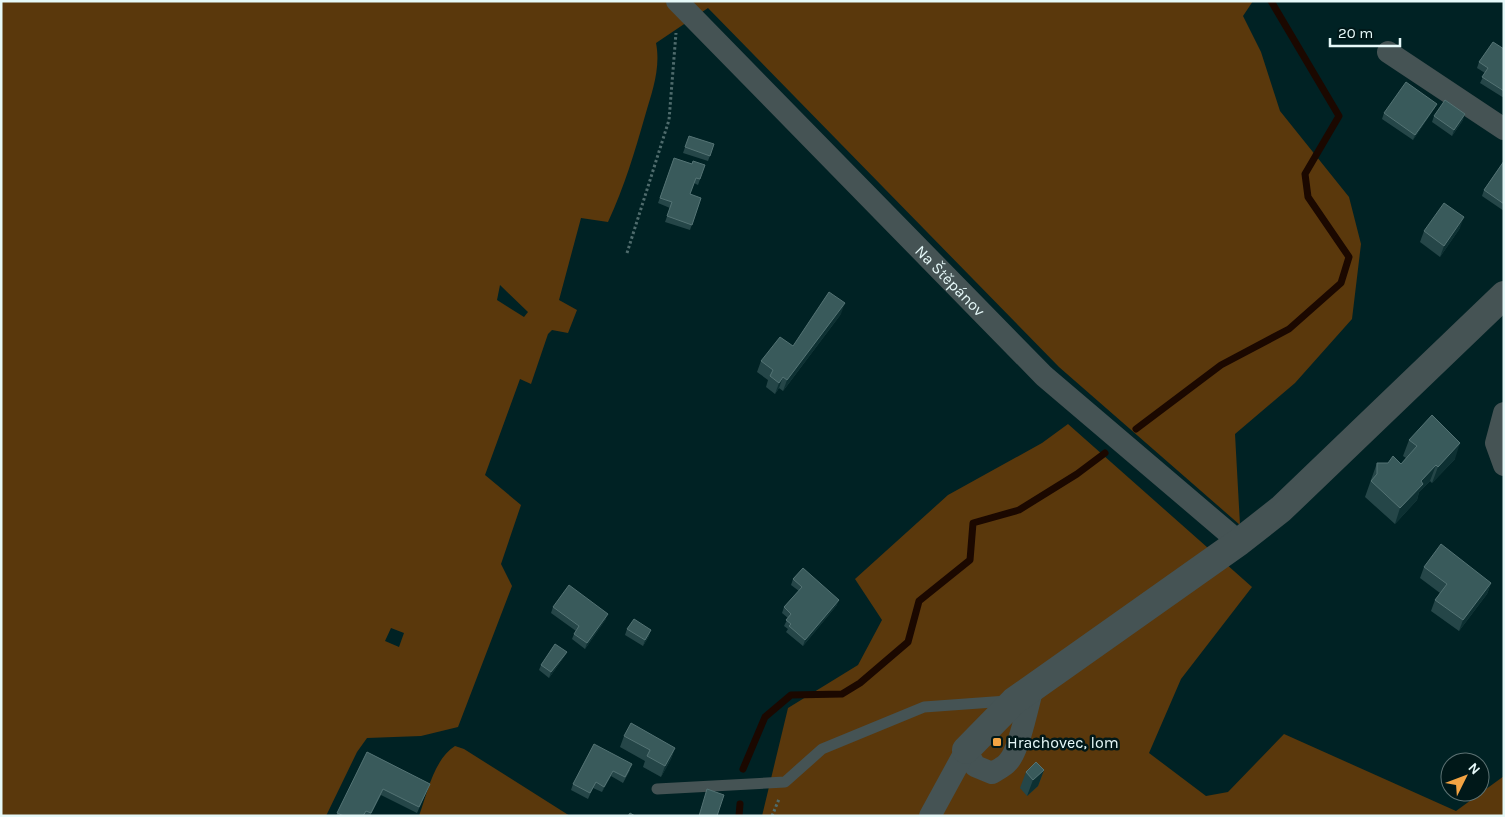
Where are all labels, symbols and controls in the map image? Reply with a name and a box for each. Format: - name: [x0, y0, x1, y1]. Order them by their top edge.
- scale bar: [1330, 15, 1400, 47]
- text: 20 m: [1338, 24, 1373, 42]
- street label: Na Štěpánov: [911, 241, 989, 320]
- place label: Hrachovec, lom: [1007, 733, 1119, 752]
- marker: Hrachovec, lom: [991, 736, 1003, 748]
- north arrow: [1440, 752, 1490, 802]
- text: N: [1465, 759, 1484, 778]

